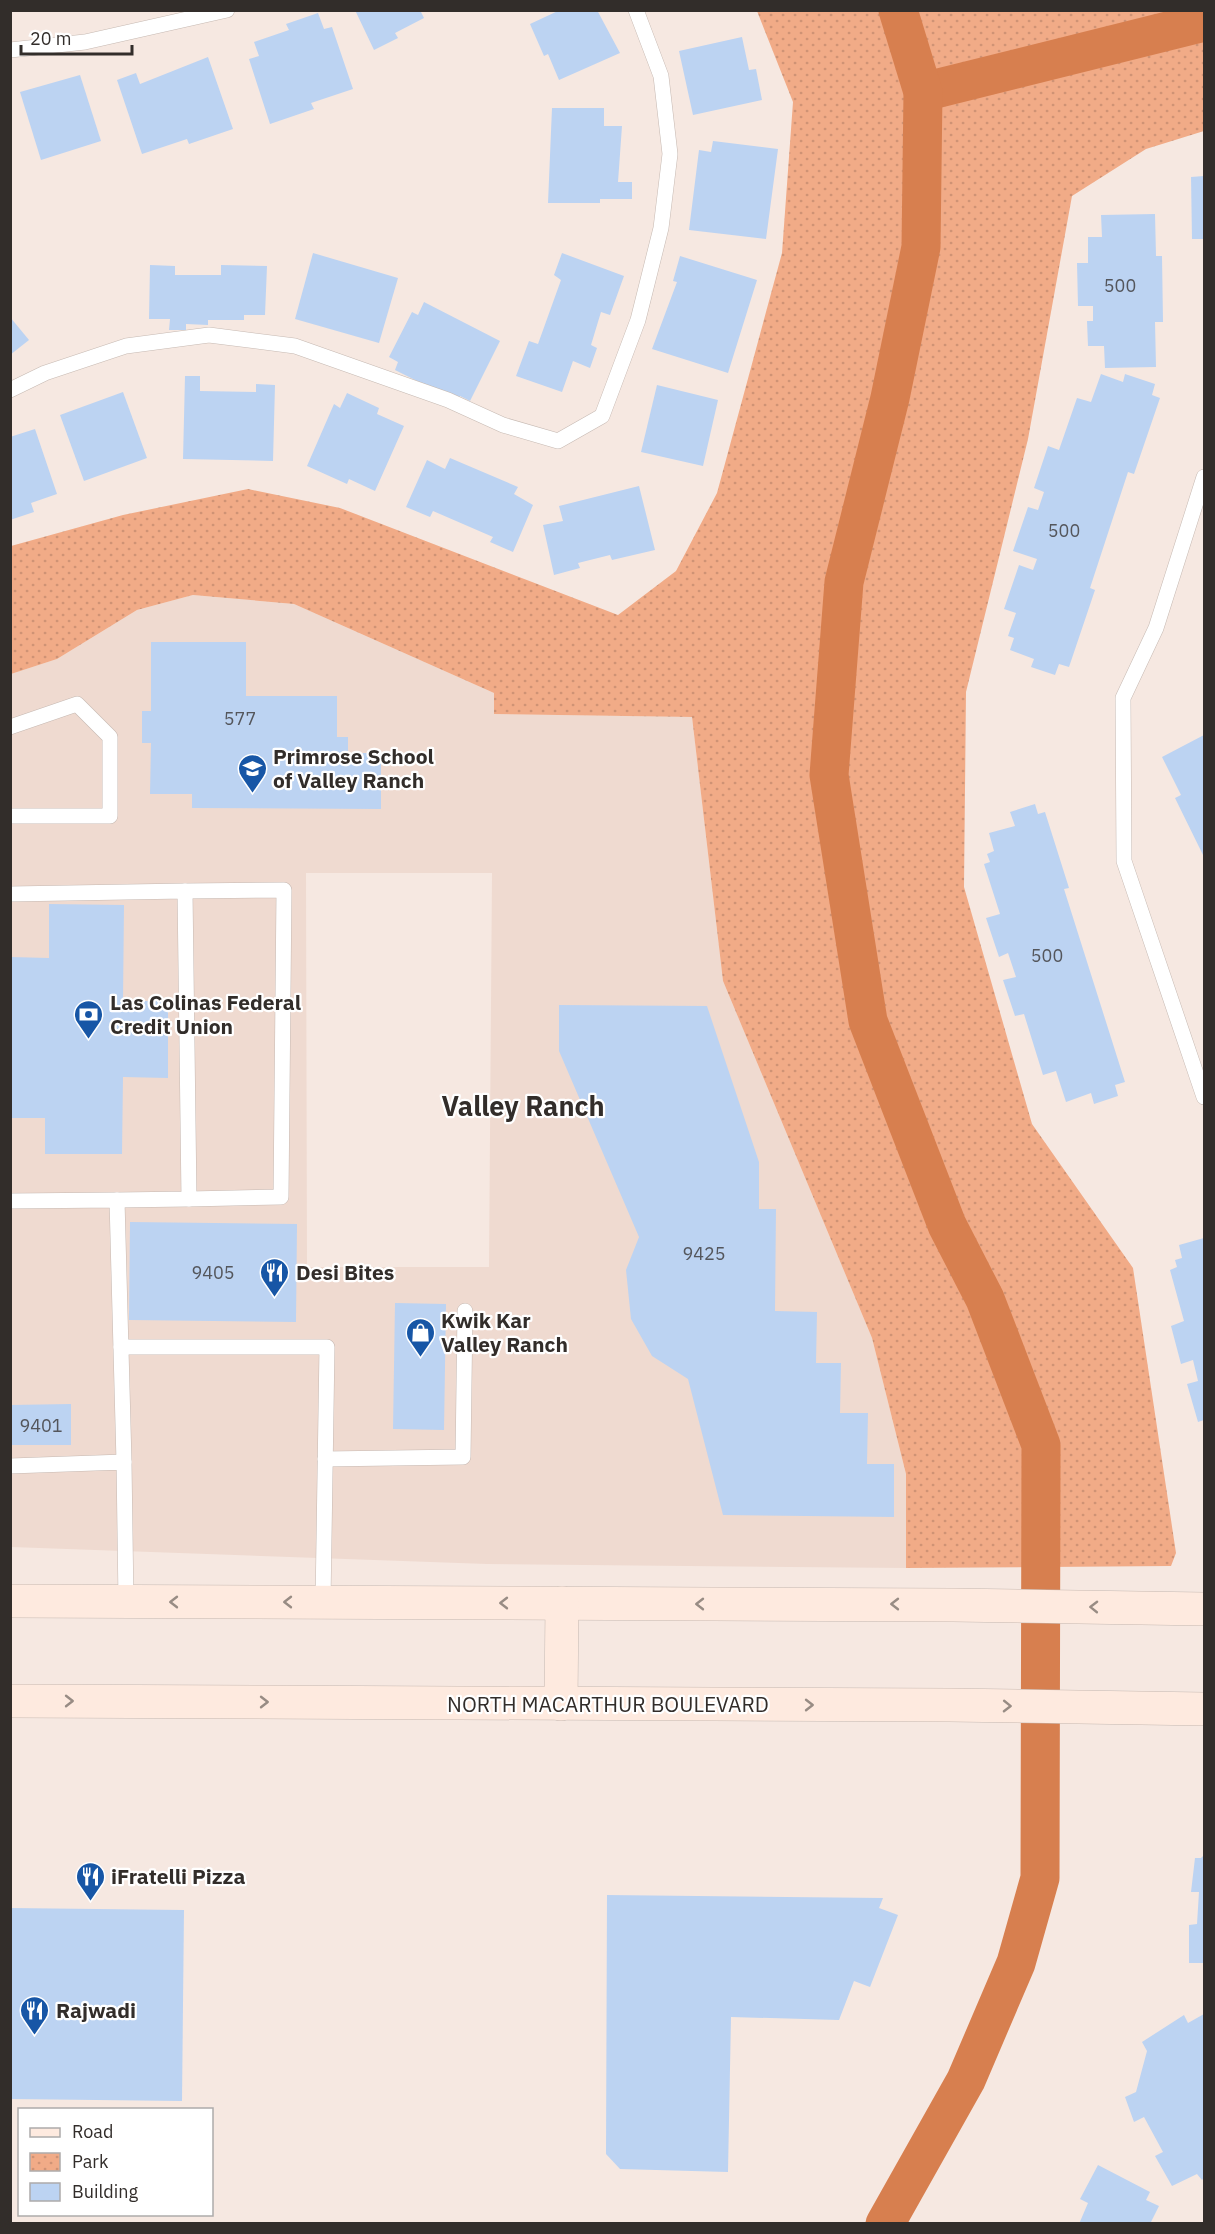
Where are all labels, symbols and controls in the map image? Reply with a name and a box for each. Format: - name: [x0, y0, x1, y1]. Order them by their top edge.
- scale bar: [21, 18, 132, 56]
- text: 20 m: [30, 27, 72, 50]
- house number: 500: [1104, 274, 1136, 297]
- house number: 500: [1048, 519, 1080, 542]
- house number: 577: [224, 707, 256, 730]
- place label: Primrose School of Valley Ranch: [273, 742, 434, 794]
- school or university icon: Primrose School of Valley Ranch: [236, 752, 268, 794]
- house number: 500: [1031, 944, 1063, 967]
- place label: Las Colinas Federal Credit Union: [110, 988, 301, 1040]
- bank icon: Las Colinas Federal Credit Union: [73, 998, 105, 1040]
- district label: Valley Ranch: [441, 1088, 605, 1123]
- house number: 9425: [682, 1242, 726, 1265]
- restaurant icon: Desi Bites: [259, 1256, 291, 1298]
- place label: Desi Bites: [296, 1258, 394, 1286]
- house number: 9405: [191, 1261, 235, 1284]
- place label: Kwik Kar Valley Ranch: [441, 1306, 568, 1358]
- shop icon: Kwik Kar Valley Ranch: [404, 1316, 436, 1358]
- house number: 9401: [19, 1414, 63, 1437]
- one-way arrow: [169, 1596, 178, 1608]
- one-way arrow: [283, 1596, 292, 1608]
- one-way arrow: [499, 1597, 508, 1609]
- one-way arrow: [695, 1598, 704, 1610]
- one-way arrow: [890, 1598, 899, 1610]
- one-way arrow: [1090, 1601, 1099, 1613]
- street label: NORTH MACARTHUR BOULEVARD: [447, 1690, 769, 1718]
- one-way arrow: [64, 1695, 73, 1708]
- one-way arrow: [259, 1696, 268, 1708]
- one-way arrow: [804, 1699, 813, 1711]
- one-way arrow: [1003, 1700, 1012, 1713]
- restaurant icon: iFratelli Pizza: [74, 1860, 106, 1902]
- place label: iFratelli Pizza: [111, 1862, 245, 1890]
- restaurant icon: Rajwadi: [19, 1994, 51, 2036]
- place label: Rajwadi: [56, 1996, 136, 2024]
- legend: [18, 2108, 213, 2216]
- text: Road: [72, 2120, 113, 2143]
- text: Park: [72, 2150, 109, 2173]
- text: Building: [72, 2180, 139, 2203]

